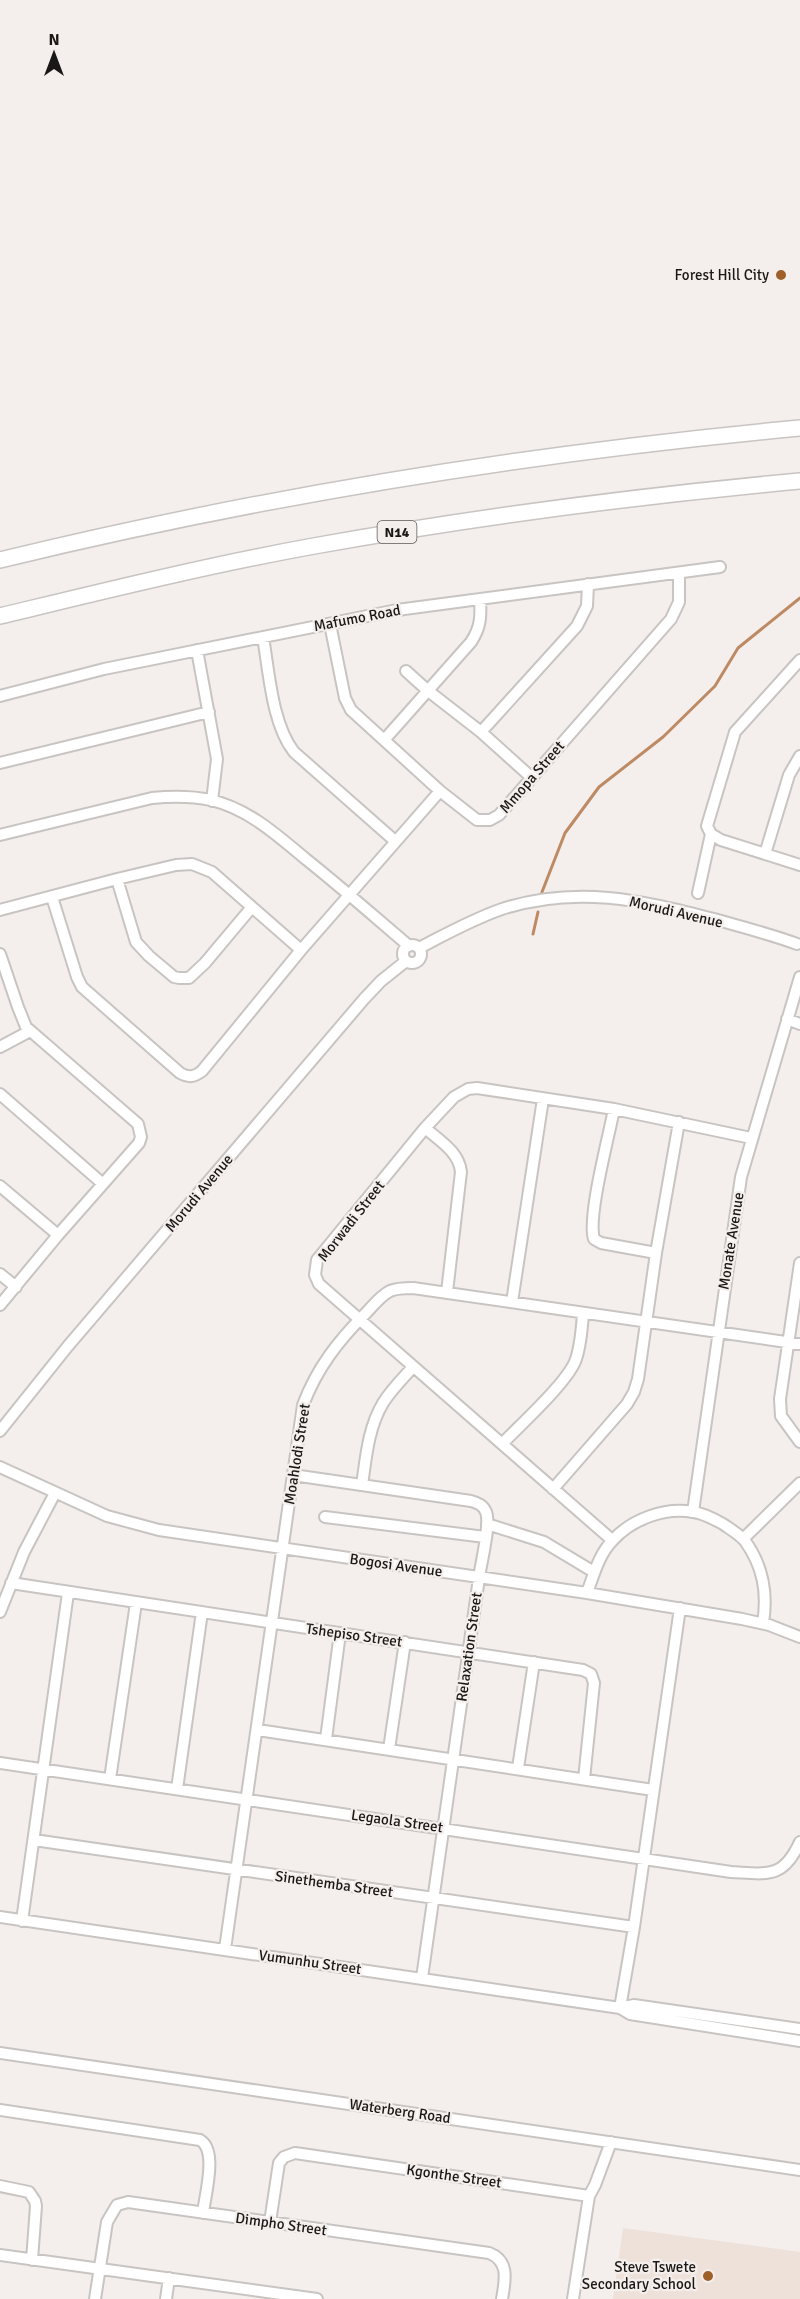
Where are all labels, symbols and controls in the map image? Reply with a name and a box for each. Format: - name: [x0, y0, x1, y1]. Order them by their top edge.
- north arrow: [24, 24, 84, 84]
- text: N: [48, 30, 60, 50]
- place label: Forest Hill City: [674, 266, 769, 284]
- marker: Forest Hill City: [774, 268, 788, 282]
- road number: N14: [378, 521, 416, 543]
- street label: Mafumo Road: [312, 601, 402, 635]
- street label: Mmopa Street: [496, 737, 568, 817]
- street label: Morudi Avenue: [627, 892, 725, 932]
- street label: Morudi Avenue: [161, 1151, 237, 1235]
- street label: Morwadi Street: [314, 1177, 388, 1265]
- street label: Monate Avenue: [714, 1191, 748, 1291]
- street label: Moahlodi Street: [280, 1402, 314, 1506]
- street label: Bogosi Avenue: [348, 1550, 444, 1580]
- street label: Relaxation Street: [452, 1591, 486, 1703]
- street label: Tshepiso Street: [305, 1619, 403, 1651]
- street label: Legaola Street: [350, 1806, 444, 1836]
- street label: Sinethemba Street: [274, 1867, 394, 1901]
- street label: Vumunhu Street: [258, 1946, 362, 1978]
- street label: Waterberg Road: [348, 2095, 452, 2127]
- street label: Kgonthe Street: [405, 2160, 503, 2192]
- street label: Dimpho Street: [234, 2209, 328, 2239]
- place label: Steve Tswete Secondary School: [582, 2258, 696, 2293]
- marker: Steve Tswete Secondary School: [701, 2269, 715, 2283]

